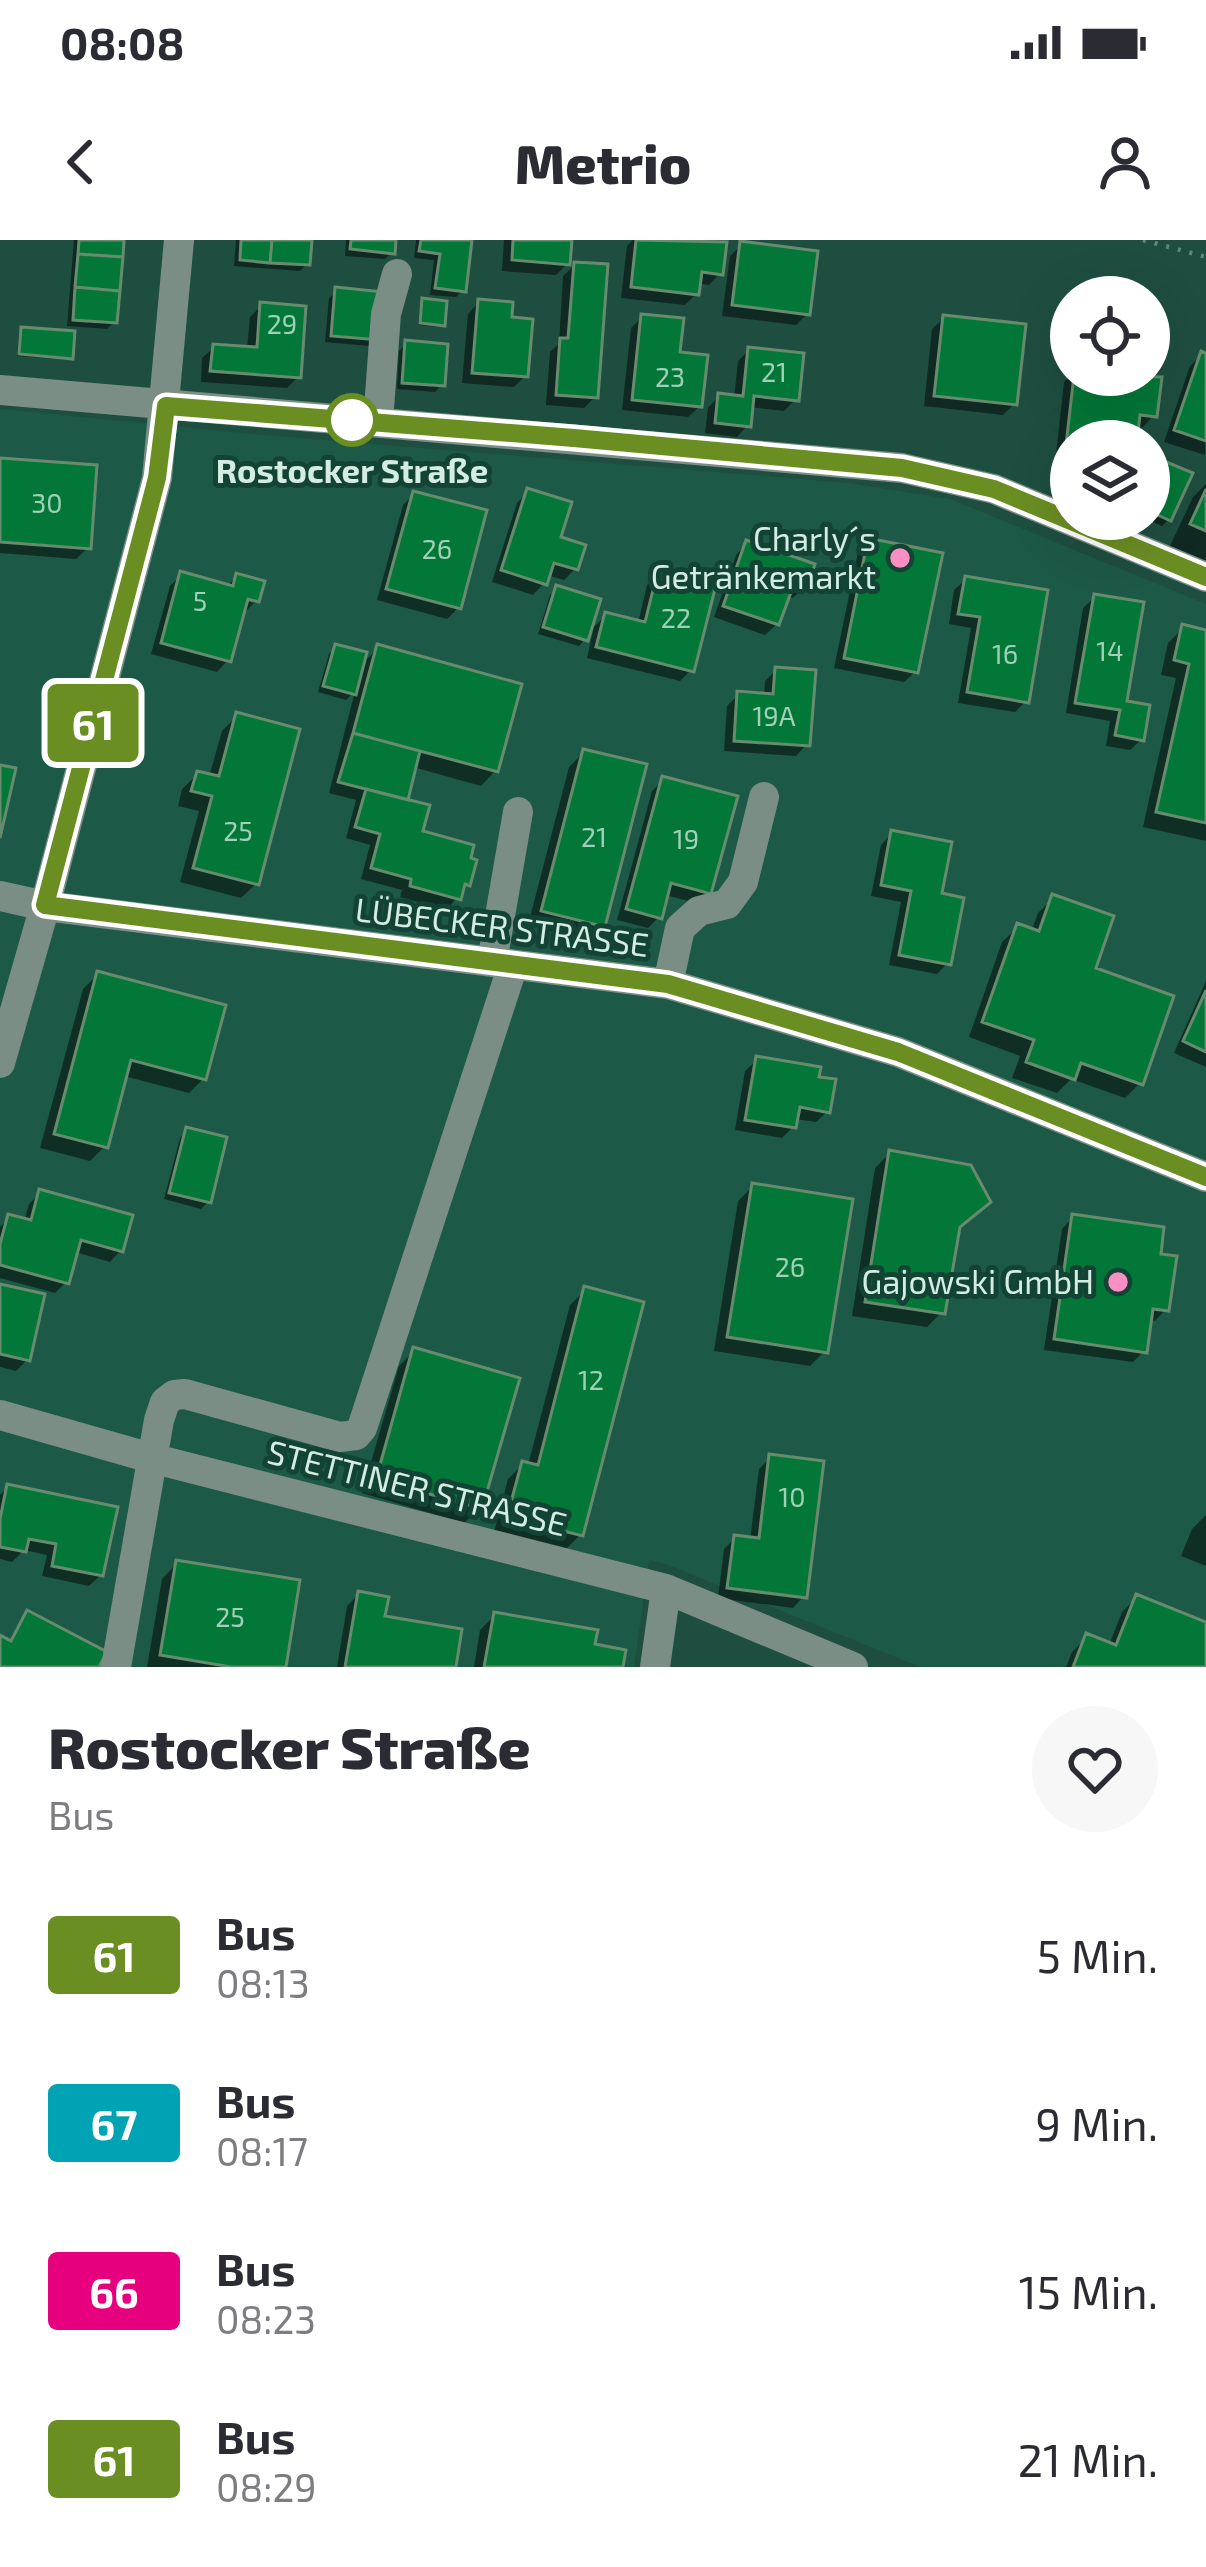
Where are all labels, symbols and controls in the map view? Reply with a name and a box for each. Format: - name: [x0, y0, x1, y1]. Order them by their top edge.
- text: 08:08: [60, 15, 184, 69]
- icon: back: [48, 129, 114, 195]
- icon: person: [1092, 129, 1158, 195]
- text: Metrio: [515, 130, 691, 195]
- map controls: [1050, 276, 1170, 540]
- button: locate: [1050, 276, 1170, 396]
- house number: 29: [267, 307, 297, 339]
- house number: 21: [761, 355, 787, 387]
- house number: 23: [655, 360, 685, 392]
- marker: Rostocker Straße: [327, 395, 377, 445]
- button: layers: [1050, 420, 1170, 540]
- place label: Rostocker Straße: [216, 450, 488, 490]
- house number: 30: [31, 486, 63, 518]
- place label: Charly´s Getränkemarkt: [651, 518, 876, 596]
- house number: 26: [422, 532, 452, 564]
- marker: Charly´s Getränkemarkt: [887, 545, 913, 571]
- house number: 5: [193, 584, 207, 616]
- house number: 22: [661, 601, 691, 633]
- house number: 14: [1096, 634, 1124, 666]
- house number: 16: [992, 637, 1018, 669]
- line badge: 61: [39, 684, 147, 762]
- text: 61: [72, 698, 114, 748]
- house number: 19A: [753, 699, 796, 731]
- house number: 25: [223, 814, 253, 846]
- house number: 21: [581, 820, 607, 852]
- house number: 19: [673, 822, 699, 854]
- street label: LÜBECKER STRASSE: [353, 888, 651, 964]
- house number: 26: [775, 1250, 805, 1282]
- place label: Gajowski GmbH: [861, 1261, 1094, 1301]
- marker: Gajowski GmbH: [1105, 1269, 1131, 1295]
- house number: 12: [578, 1363, 604, 1395]
- street label: STETTINER STRASSE: [264, 1431, 571, 1544]
- house number: 10: [778, 1480, 806, 1512]
- house number: 25: [215, 1600, 245, 1632]
- button: heart: [1032, 1706, 1158, 1832]
- text: Rostocker Straße: [48, 1712, 531, 1780]
- text: Bus: [48, 1791, 114, 1838]
- text: Bus: [216, 1905, 295, 1959]
- text: 5 Min.: [1037, 1928, 1158, 1982]
- text: 61: [93, 1930, 135, 1980]
- text: 08:13: [216, 1959, 310, 2006]
- text: Bus: [216, 2073, 295, 2127]
- text: 9 Min.: [1035, 2096, 1158, 2150]
- text: 67: [91, 2098, 137, 2148]
- text: 08:17: [216, 2127, 308, 2174]
- text: Bus: [216, 2241, 295, 2295]
- text: 15 Min.: [1019, 2264, 1158, 2318]
- text: 66: [89, 2266, 139, 2316]
- text: 08:23: [216, 2295, 316, 2342]
- text: Bus: [216, 2409, 295, 2463]
- text: 21 Min.: [1018, 2432, 1158, 2486]
- text: 61: [93, 2434, 135, 2484]
- text: 08:29: [216, 2463, 317, 2510]

